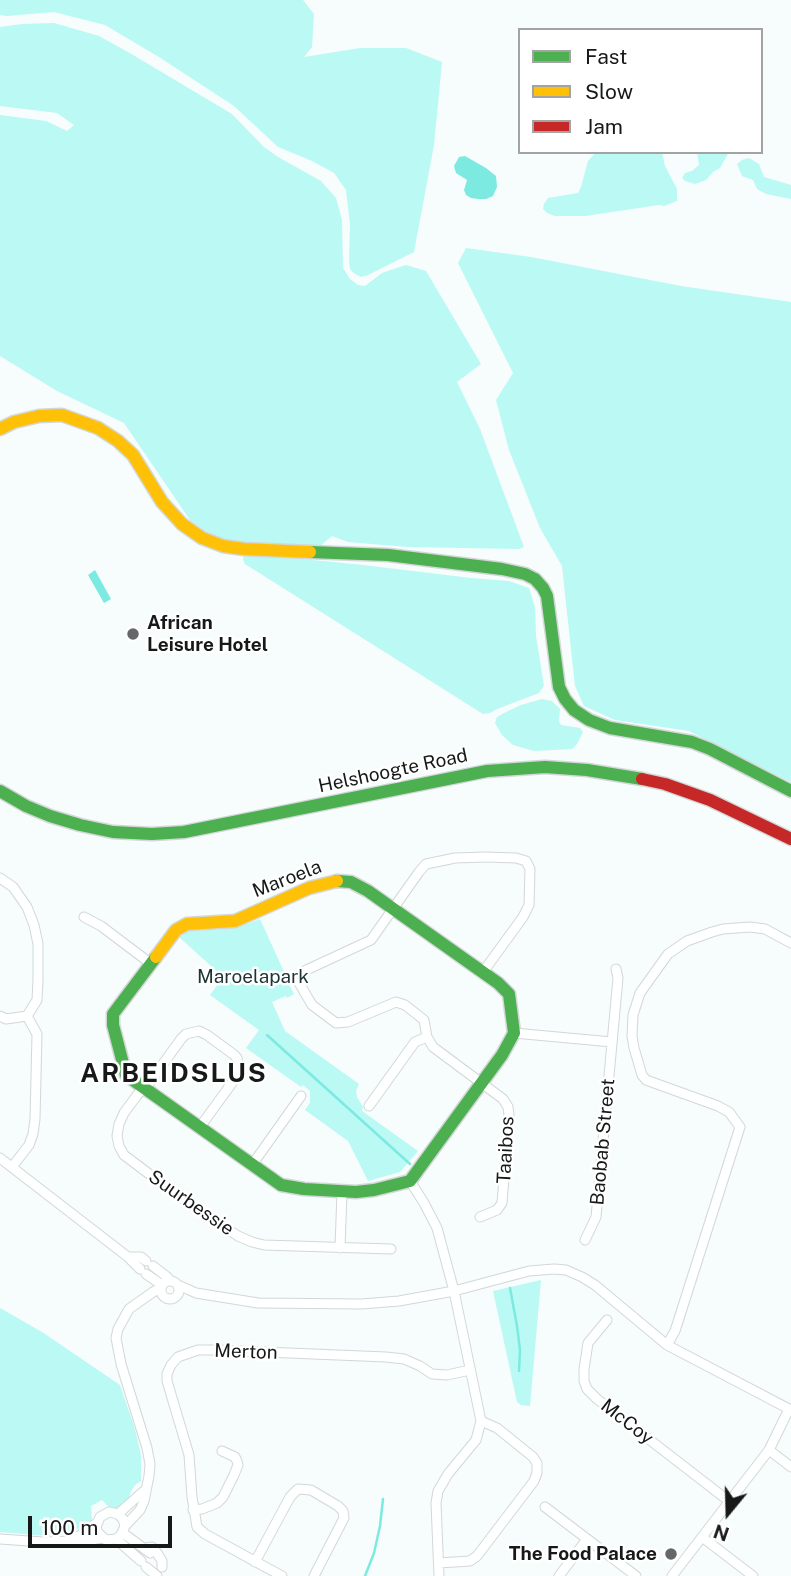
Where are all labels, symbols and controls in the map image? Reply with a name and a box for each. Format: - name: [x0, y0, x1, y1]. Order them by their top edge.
- legend: [518, 28, 763, 154]
- text: Fast: [585, 44, 627, 69]
- text: Slow: [585, 79, 633, 104]
- text: Jam: [585, 114, 623, 139]
- place label: African Leisure Hotel: [147, 612, 268, 656]
- marker: African Leisure Hotel: [125, 626, 141, 642]
- street label: Helshoogte Road: [316, 744, 470, 798]
- street label: Maroela: [249, 855, 325, 903]
- park label: Maroelapark: [197, 966, 309, 988]
- district label: ARBEIDSLUS: [82, 1058, 266, 1090]
- street label: Baobab Street: [586, 1078, 620, 1206]
- street label: Taaibos: [493, 1116, 519, 1184]
- street label: Suurbessie: [144, 1165, 238, 1241]
- street label: Merton: [214, 1339, 278, 1365]
- street label: McCoy: [596, 1394, 658, 1450]
- north arrow: [693, 1478, 763, 1548]
- scale bar: [32, 1502, 175, 1546]
- text: 100 m: [41, 1515, 98, 1540]
- text: N: [711, 1520, 732, 1546]
- place label: The Food Palace: [509, 1543, 657, 1565]
- marker: The Food Palace: [663, 1546, 679, 1562]

